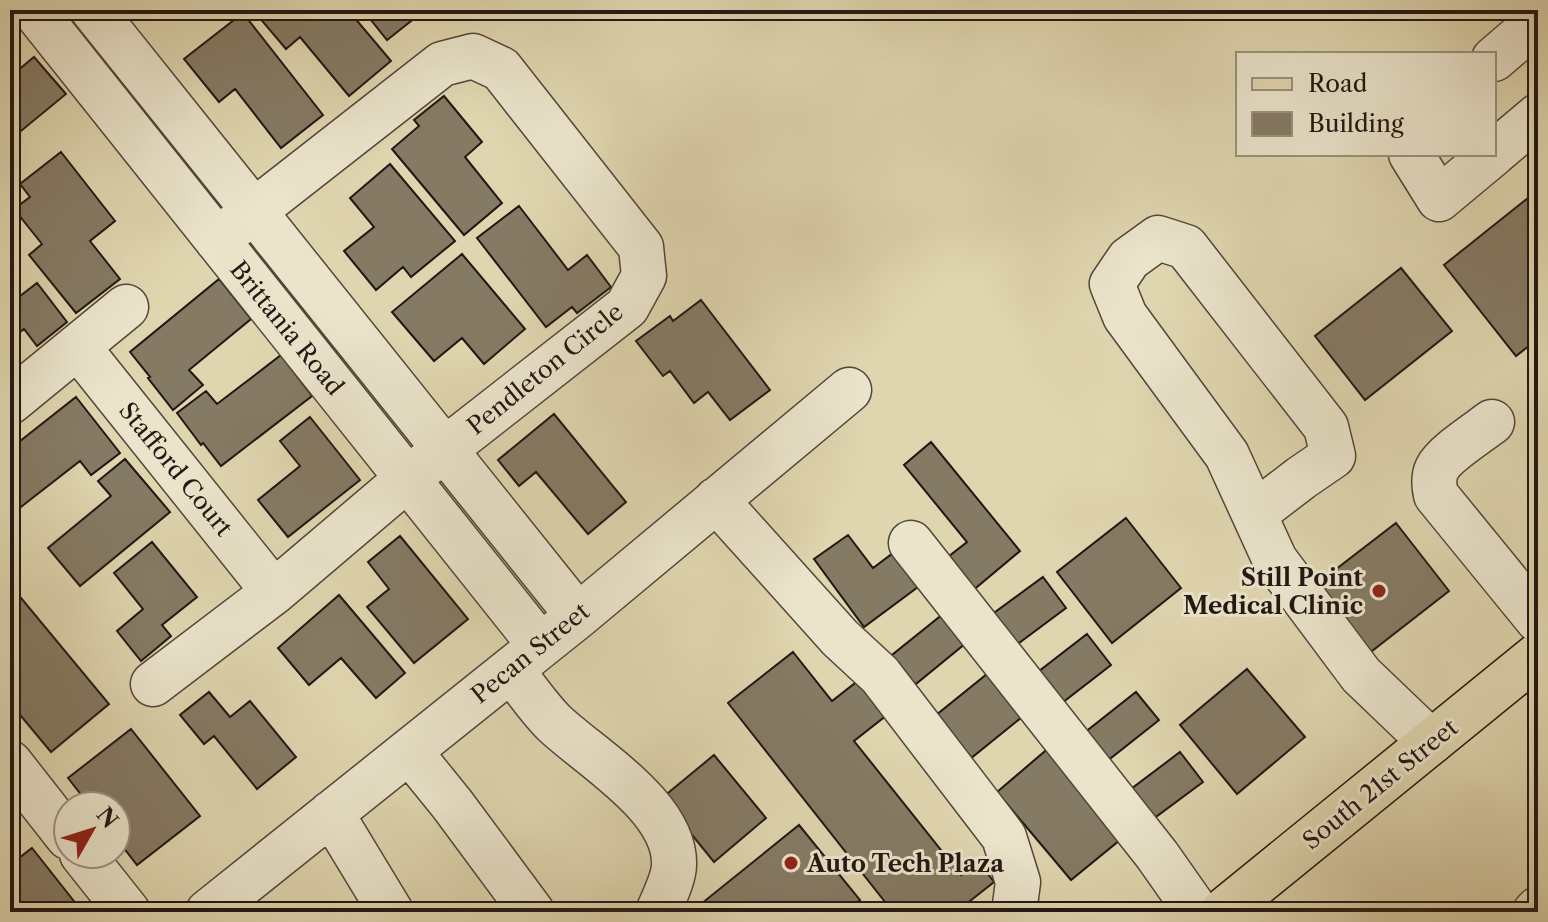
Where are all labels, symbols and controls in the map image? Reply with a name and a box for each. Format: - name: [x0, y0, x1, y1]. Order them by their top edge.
- legend: [1236, 52, 1496, 156]
- text: Road: [1308, 69, 1368, 98]
- text: Building: [1308, 109, 1404, 138]
- street label: Brittania Road: [224, 255, 350, 401]
- street label: Pendleton Circle: [461, 297, 629, 441]
- street label: Stafford Court: [113, 396, 239, 542]
- place label: Still Point Medical Clinic: [1183, 563, 1363, 620]
- marker: Still Point Medical Clinic: [1370, 582, 1388, 600]
- street label: Pecan Street: [465, 596, 595, 709]
- street label: South 21st Street: [1297, 712, 1464, 855]
- north arrow: [52, 790, 132, 870]
- text: N: [91, 802, 124, 834]
- place label: Auto Tech Plaza: [806, 849, 1005, 878]
- marker: Auto Tech Plaza: [782, 854, 800, 872]

